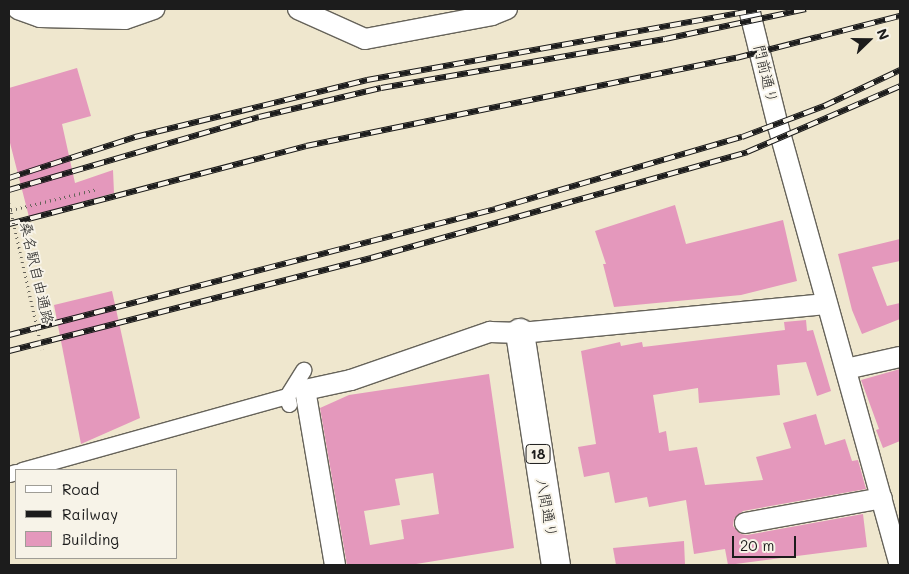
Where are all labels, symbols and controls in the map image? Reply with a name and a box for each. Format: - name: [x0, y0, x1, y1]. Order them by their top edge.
- north arrow: [844, 15, 894, 65]
- text: N: [873, 26, 894, 43]
- street label: 門前通り: [750, 43, 782, 105]
- street label: 桑名駅自由通路: [16, 220, 58, 326]
- road number: 18: [526, 442, 550, 466]
- legend: [15, 469, 178, 559]
- street label: 八間通り: [533, 477, 561, 539]
- text: Road: [62, 479, 99, 499]
- text: Railway: [62, 504, 118, 524]
- scale bar: [734, 526, 798, 558]
- text: Building: [62, 529, 119, 549]
- text: 20 m: [740, 535, 774, 555]

